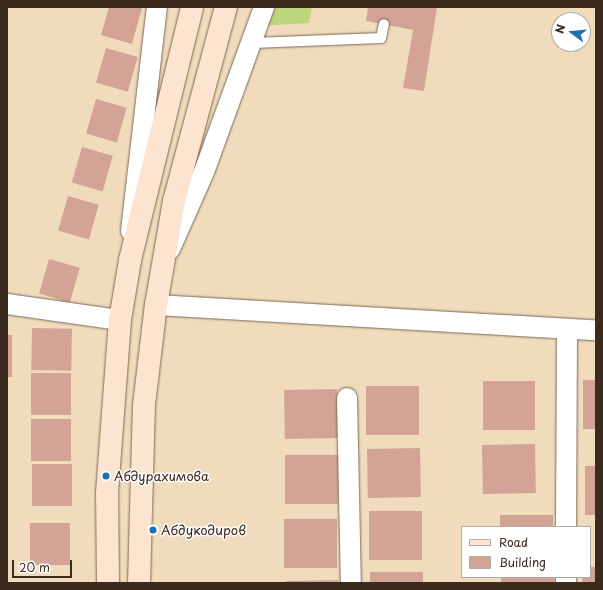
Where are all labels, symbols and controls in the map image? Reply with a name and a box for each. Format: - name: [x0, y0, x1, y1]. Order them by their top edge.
- north arrow: [551, 12, 591, 52]
- text: N: [551, 22, 569, 35]
- place label: Абдурахимова: [114, 468, 209, 484]
- marker: Абдурахимова: [101, 471, 111, 481]
- place label: Абдукодиров: [161, 522, 246, 538]
- marker: Абдукодиров: [148, 525, 158, 535]
- legend: [461, 526, 591, 578]
- text: Road: [499, 533, 528, 551]
- scale bar: [14, 552, 74, 578]
- text: Building: [499, 553, 546, 571]
- text: 20 m: [19, 558, 50, 576]

